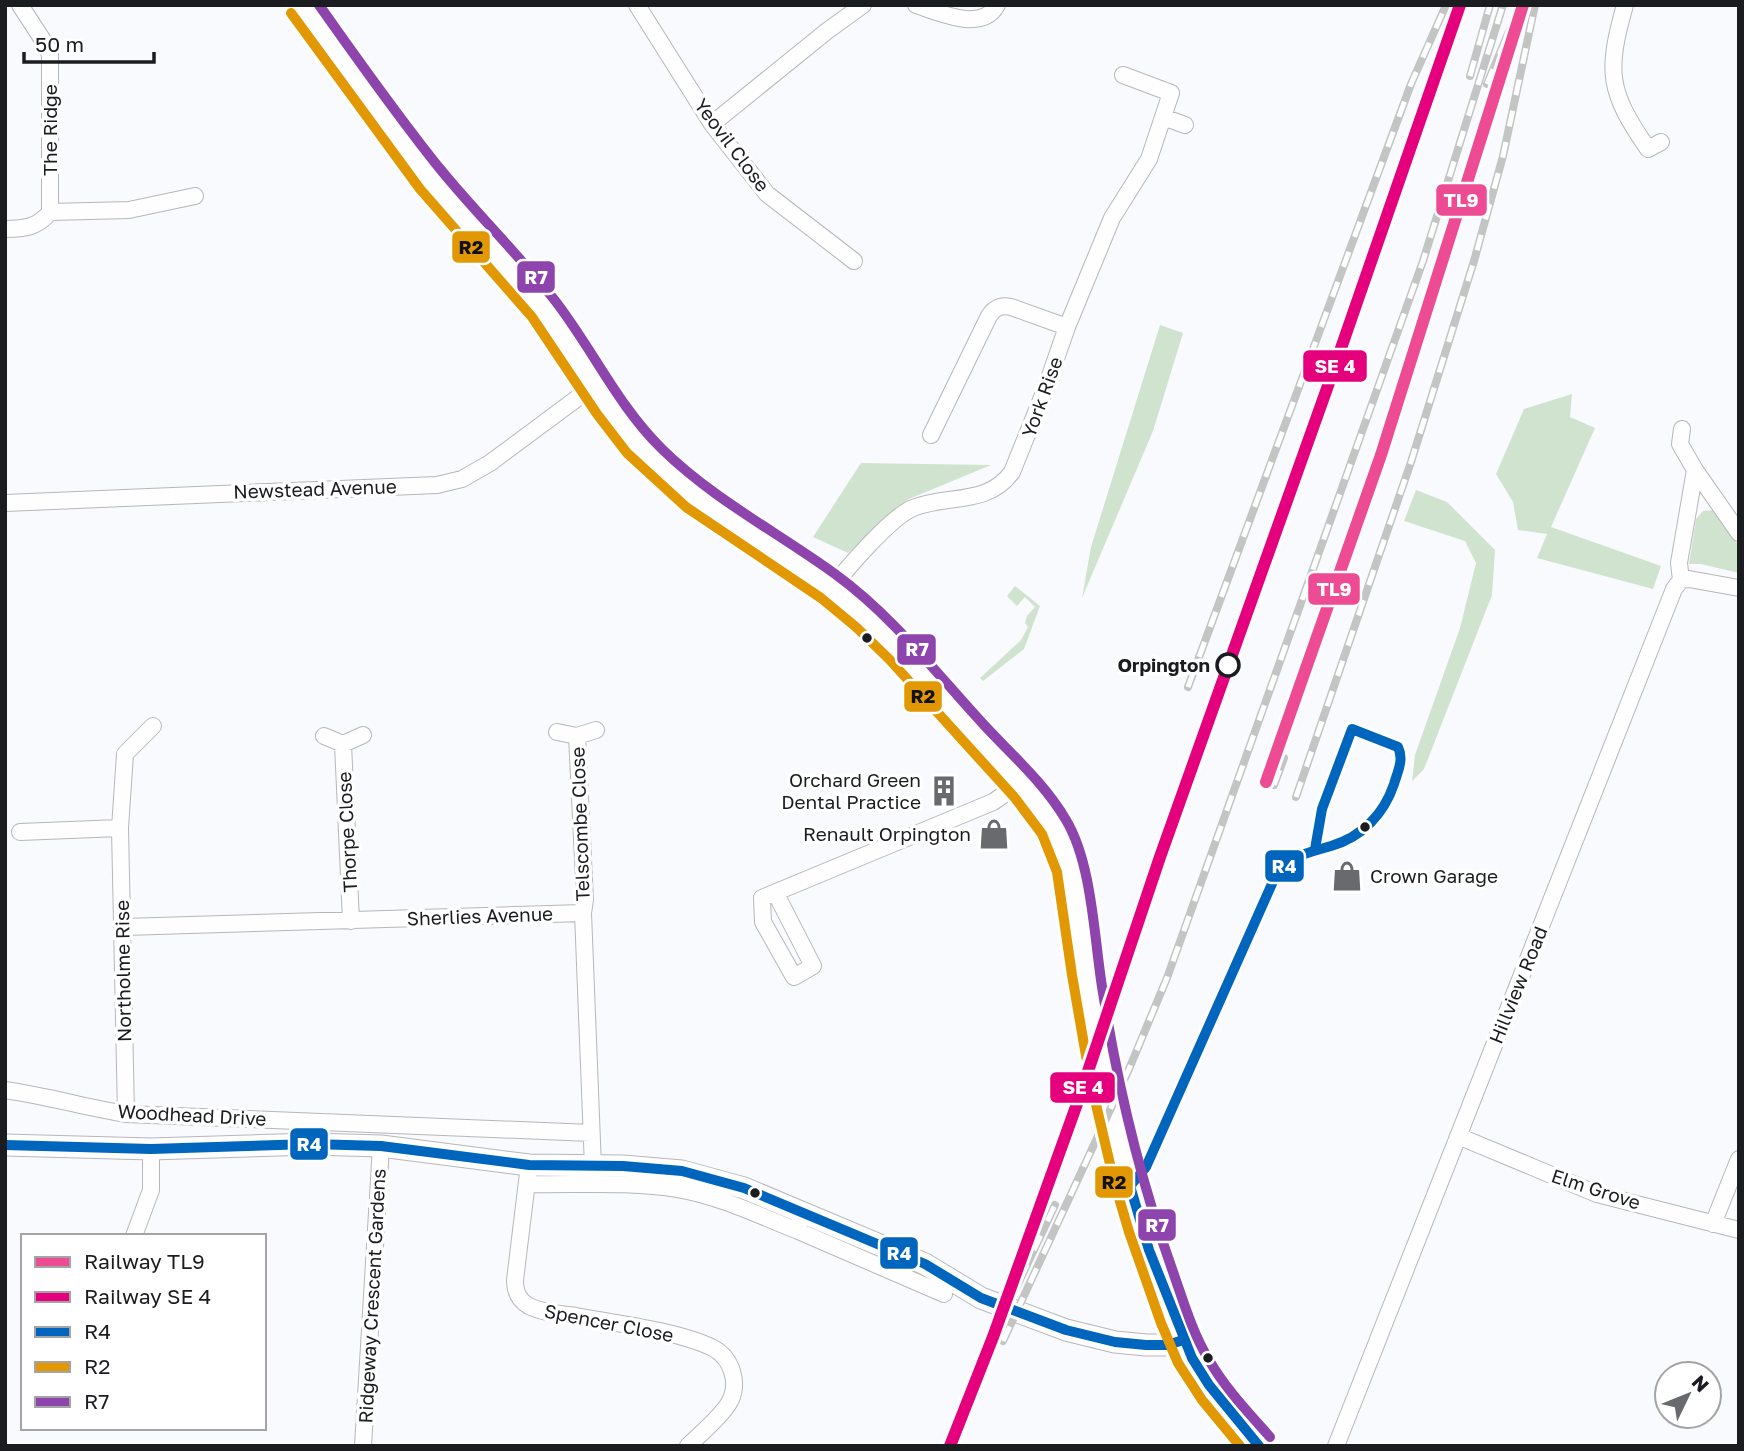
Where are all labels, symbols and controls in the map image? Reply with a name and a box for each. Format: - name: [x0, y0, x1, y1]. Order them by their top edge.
- scale bar: [24, 21, 154, 65]
- text: 50 m: [35, 31, 84, 57]
- street label: The Ridge: [38, 84, 61, 176]
- street label: Yeovil Close: [690, 94, 775, 196]
- line badge: TL9: [1435, 183, 1488, 217]
- text: TL9: [1443, 188, 1479, 211]
- line badge: R2: [451, 230, 491, 264]
- text: R2: [459, 235, 483, 258]
- line badge: R7: [516, 260, 556, 294]
- text: R7: [524, 265, 548, 288]
- line badge: SE 4: [1302, 349, 1368, 383]
- street label: York Rise: [1016, 353, 1067, 440]
- text: SE 4: [1314, 354, 1356, 377]
- street label: Newstead Avenue: [233, 474, 397, 503]
- line badge: TL9: [1307, 572, 1361, 606]
- text: TL9: [1316, 577, 1352, 600]
- unlabelled marker: [860, 631, 874, 645]
- line badge: R7: [896, 633, 937, 666]
- text: R7: [905, 637, 929, 660]
- place label: Orpington: [1117, 653, 1210, 676]
- marker: Orpington: [1216, 653, 1240, 677]
- line badge: R2: [903, 680, 943, 713]
- text: R2: [911, 684, 935, 707]
- street label: Telscombe Close: [565, 746, 594, 902]
- place label: Orchard Green Dental Practice: [781, 768, 921, 813]
- street label: Thorpe Close: [332, 771, 361, 893]
- building icon: Orchard Green Dental Practice: [927, 774, 961, 808]
- shop icon: Renault Orpington: [977, 817, 1011, 851]
- unlabelled marker: [1358, 820, 1372, 834]
- place label: Renault Orpington: [803, 822, 971, 845]
- line badge: R4: [1264, 849, 1305, 883]
- text: R4: [1271, 854, 1297, 877]
- shop icon: Crown Garage: [1330, 859, 1364, 893]
- place label: Crown Garage: [1370, 864, 1498, 887]
- street label: Northolme Rise: [110, 900, 135, 1042]
- street label: Sherlies Avenue: [406, 901, 554, 930]
- street label: Hillview Road: [1484, 923, 1552, 1047]
- line badge: SE 4: [1049, 1071, 1116, 1104]
- text: SE 4: [1062, 1075, 1104, 1098]
- street label: Woodhead Drive: [117, 1099, 267, 1130]
- line badge: R4: [289, 1127, 329, 1161]
- text: R4: [296, 1132, 322, 1155]
- street label: Elm Grove: [1549, 1163, 1644, 1214]
- line badge: R2: [1094, 1165, 1134, 1199]
- street label: Ridgeway Crescent Gardens: [353, 1168, 390, 1424]
- text: R2: [1102, 1170, 1126, 1193]
- unlabelled marker: [748, 1186, 762, 1200]
- line badge: R7: [1137, 1208, 1177, 1242]
- text: R7: [1145, 1213, 1169, 1236]
- legend: [21, 1234, 266, 1430]
- line badge: R4: [879, 1236, 919, 1270]
- text: R4: [886, 1241, 912, 1264]
- text: Railway TL9: [84, 1248, 205, 1274]
- text: Railway SE 4: [84, 1283, 211, 1309]
- street label: Spencer Close: [542, 1299, 676, 1346]
- text: R4: [84, 1318, 111, 1344]
- unlabelled marker: [1201, 1351, 1215, 1365]
- text: R2: [84, 1353, 110, 1379]
- north arrow: [1653, 1360, 1723, 1430]
- text: N: [1687, 1370, 1714, 1396]
- text: R7: [84, 1388, 109, 1414]

